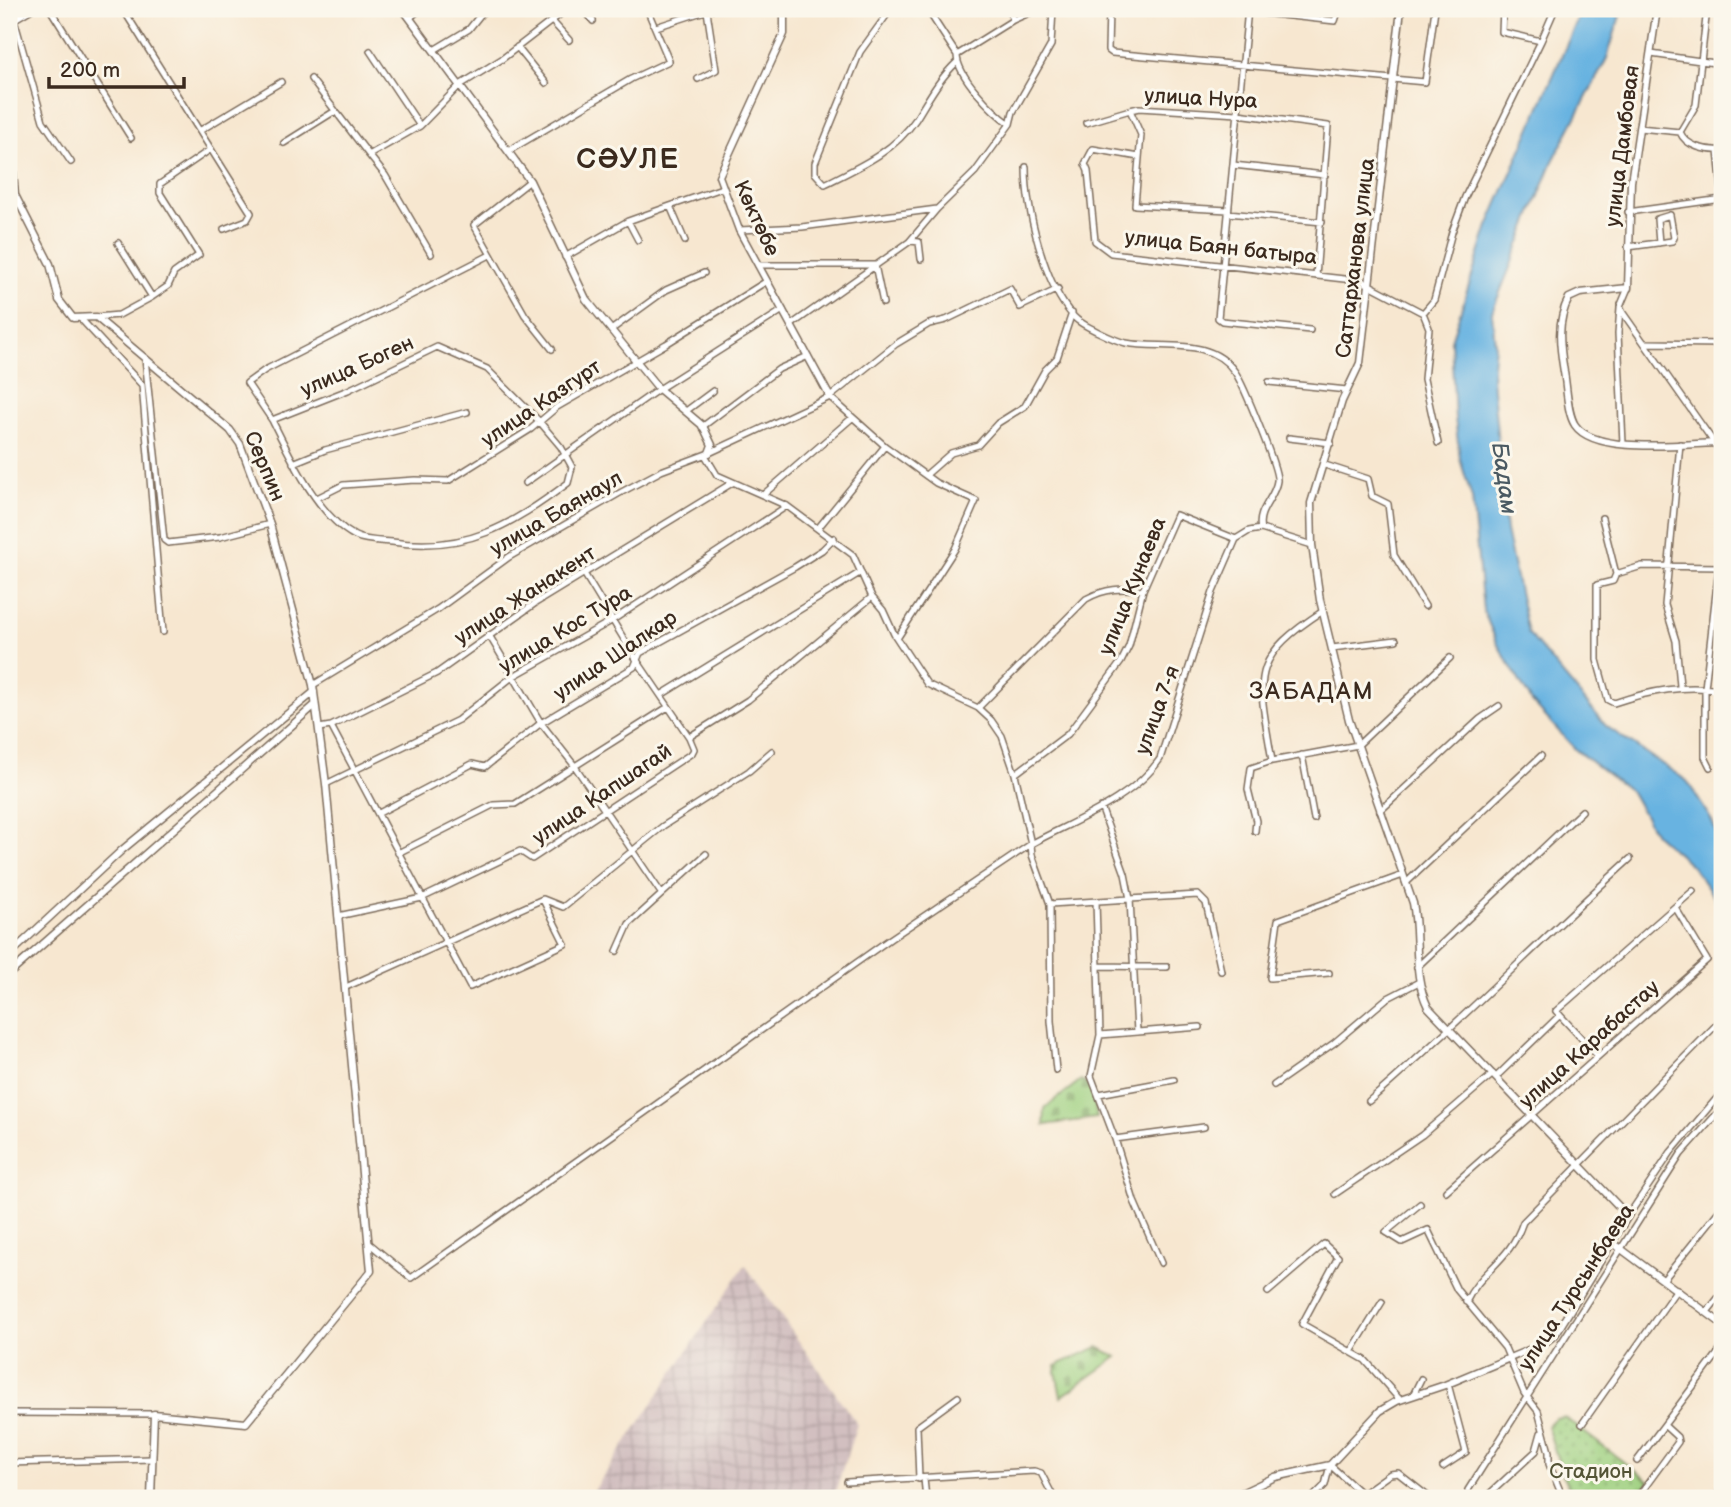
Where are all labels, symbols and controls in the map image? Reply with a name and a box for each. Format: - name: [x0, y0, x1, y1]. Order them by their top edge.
- scale bar: [49, 46, 184, 90]
- text: 200 m: [60, 58, 120, 83]
- street label: улица Дамбовая: [1600, 64, 1645, 228]
- street label: улица Нура: [1144, 83, 1259, 114]
- district label: СӘУЛЕ: [576, 143, 680, 176]
- street label: Саттарханова улица: [1331, 156, 1380, 360]
- street label: Көктөбе: [728, 176, 785, 260]
- street label: улица Баян батыра: [1124, 225, 1319, 270]
- street label: улица Боген: [297, 330, 418, 403]
- street label: улица Казгурт: [477, 354, 606, 453]
- street label: Серпин: [239, 427, 290, 505]
- water label: Бадам: [1485, 440, 1523, 516]
- street label: улица Баянаул: [486, 466, 627, 561]
- street label: улица Кунаева: [1093, 513, 1172, 659]
- street label: улица Жанакент: [450, 540, 601, 650]
- street label: улица Кос Тура: [494, 580, 637, 679]
- street label: улица Шалкар: [549, 605, 682, 706]
- street label: улица 7-я: [1130, 662, 1185, 758]
- district label: ЗАБАДАМ: [1249, 677, 1375, 706]
- street label: улица Капшагай: [528, 739, 677, 850]
- street label: улица Карабастау: [1514, 975, 1665, 1114]
- street label: улица Турсынбаева: [1513, 1199, 1640, 1375]
- park label: Стадион: [1549, 1459, 1633, 1484]

